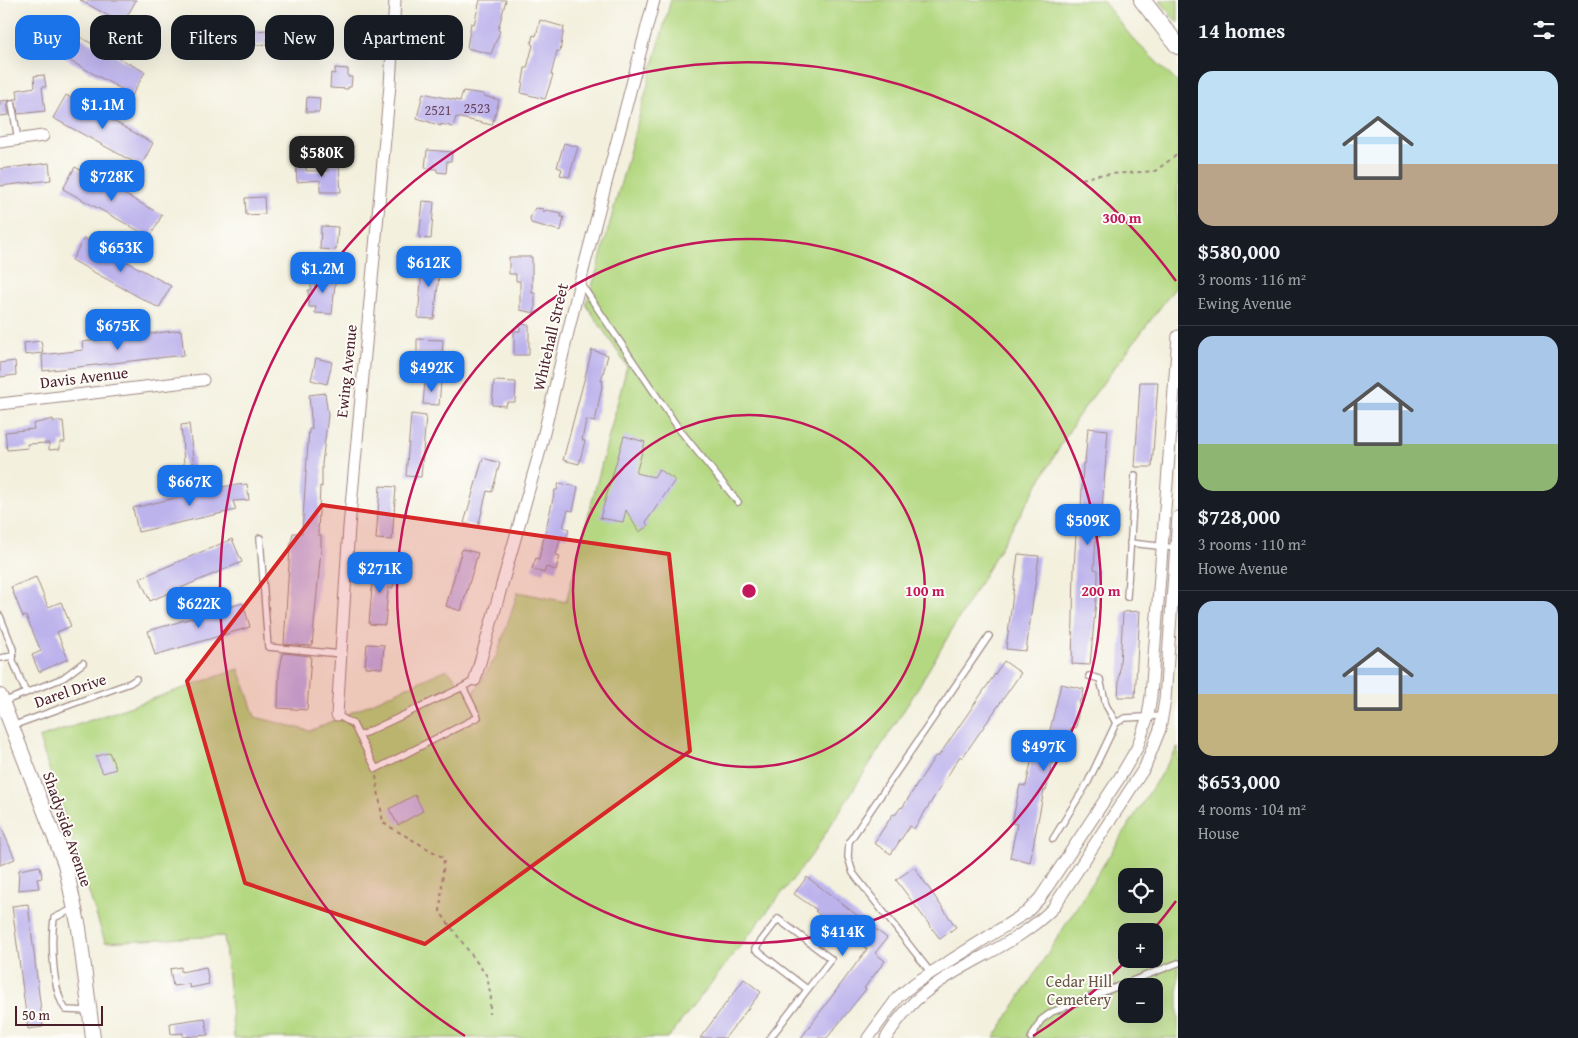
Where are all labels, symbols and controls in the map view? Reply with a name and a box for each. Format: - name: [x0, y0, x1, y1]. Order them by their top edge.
- chip: Buy: [15, 15, 80, 60]
- chip: Rent: [90, 15, 161, 60]
- chip: Filters: [171, 15, 255, 60]
- chip: New: [265, 15, 334, 60]
- chip: Apartment: [344, 15, 463, 60]
- text: 14 homes: [1198, 15, 1285, 46]
- icon: filters: [1530, 16, 1558, 44]
- pin: $1.1M: [68, 88, 138, 130]
- text: $1.1M: [81, 92, 125, 116]
- house number: 2523: [464, 98, 490, 118]
- house number: 2521: [425, 100, 451, 120]
- icon: home: [1333, 103, 1423, 193]
- pin: $580K: [287, 136, 357, 178]
- text: $580K: [300, 140, 344, 164]
- pin: $728K: [77, 160, 147, 202]
- text: $728K: [90, 164, 134, 188]
- text: 300 m: [1102, 207, 1142, 228]
- pin: $653K: [86, 230, 156, 273]
- text: $653K: [99, 235, 143, 259]
- text: $580,000: [1198, 236, 1280, 267]
- pin: $612K: [394, 246, 464, 288]
- text: $612K: [407, 250, 451, 274]
- pin: $1.2M: [288, 252, 358, 294]
- text: $1.2M: [301, 256, 345, 280]
- text: 3 rooms · 116 m²: [1198, 267, 1306, 291]
- street label: Whitehall Street: [526, 280, 574, 393]
- text: Ewing Avenue: [1198, 291, 1292, 315]
- pin: $675K: [83, 308, 153, 351]
- text: $675K: [96, 313, 140, 337]
- street label: Ewing Avenue: [329, 323, 363, 419]
- pin: $492K: [397, 350, 467, 393]
- text: $492K: [410, 355, 454, 379]
- street label: Davis Avenue: [39, 360, 129, 394]
- icon: home: [1333, 369, 1423, 459]
- pin: $667K: [155, 464, 225, 507]
- text: $667K: [168, 469, 212, 493]
- text: $728,000: [1198, 501, 1280, 532]
- pin: $509K: [1053, 504, 1123, 546]
- text: $509K: [1066, 508, 1110, 532]
- text: 3 rooms · 110 m²: [1198, 532, 1306, 556]
- pin: $271K: [345, 552, 415, 594]
- text: $271K: [358, 556, 402, 580]
- text: Howe Avenue: [1198, 556, 1288, 580]
- text: 100 m: [905, 580, 945, 601]
- text: 200 m: [1081, 580, 1121, 601]
- centre of rings: [740, 582, 758, 600]
- pin: $622K: [164, 586, 234, 629]
- text: $622K: [177, 591, 221, 615]
- icon: home: [1333, 634, 1423, 724]
- street label: Darel Drive: [31, 666, 109, 714]
- pin: $497K: [1009, 730, 1079, 772]
- text: $497K: [1022, 734, 1066, 758]
- text: $653,000: [1198, 766, 1280, 797]
- street label: Shadyside Avenue: [37, 768, 99, 890]
- text: 4 rooms · 104 m²: [1198, 797, 1306, 821]
- text: House: [1198, 821, 1239, 845]
- map controls: [1118, 868, 1163, 1023]
- button: locate: [1118, 868, 1163, 913]
- pin: $414K: [808, 914, 878, 957]
- text: $414K: [821, 919, 865, 943]
- button: +: [1118, 923, 1163, 968]
- park label: Cedar Hill Cemetery: [1046, 969, 1113, 1011]
- button: −: [1118, 978, 1163, 1023]
- scale bar: [15, 1003, 102, 1026]
- text: 50 m: [22, 1005, 50, 1025]

